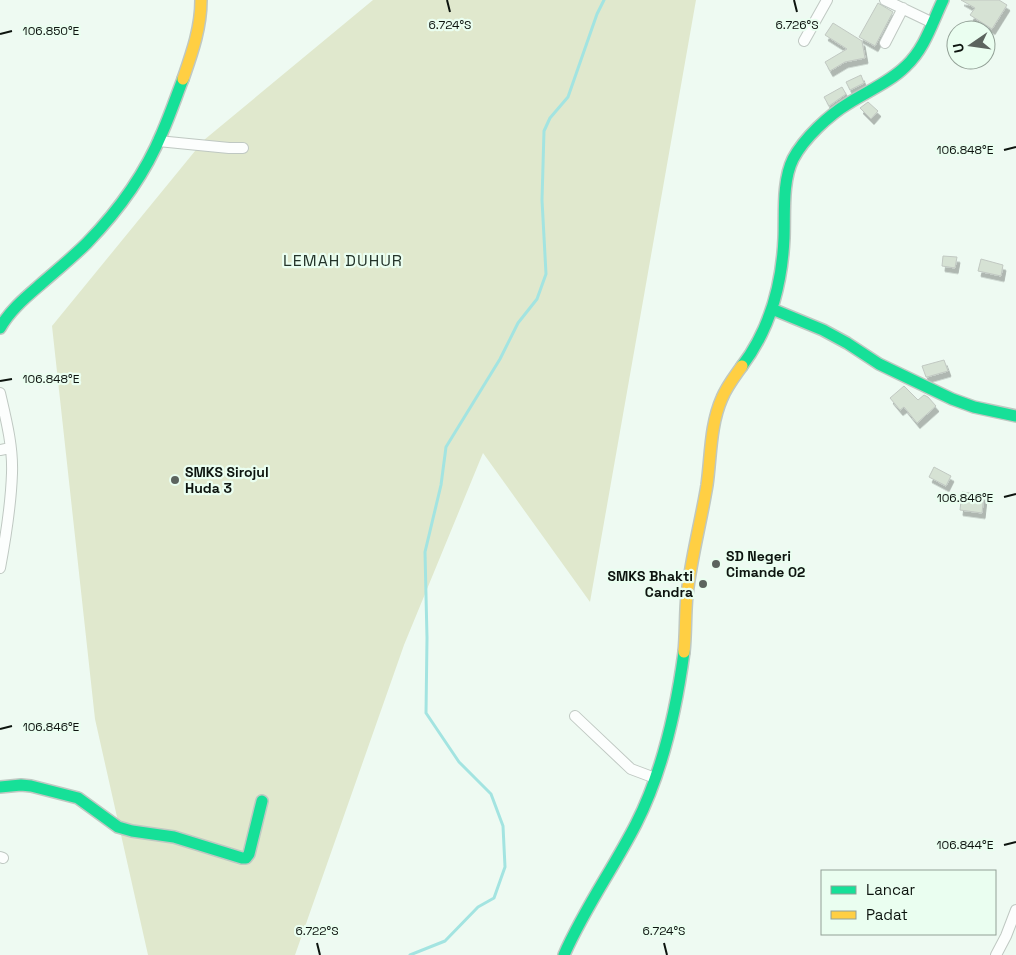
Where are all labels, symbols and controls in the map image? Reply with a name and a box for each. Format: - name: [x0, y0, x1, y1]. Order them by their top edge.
- text: 6.724°S: [429, 17, 471, 33]
- text: 6.726°S: [775, 17, 819, 33]
- north arrow: [946, 20, 996, 70]
- text: 106.850°E: [23, 23, 80, 39]
- text: U: [949, 41, 968, 55]
- text: 106.848°E: [937, 142, 994, 158]
- district label: LEMAH DUHUR: [283, 250, 403, 271]
- text: 106.848°E: [23, 371, 80, 387]
- place label: SMKS Sirojul Huda 3: [185, 463, 269, 497]
- marker: SMKS Sirojul Huda 3: [169, 474, 181, 486]
- text: 106.846°E: [937, 490, 994, 506]
- place label: SD Negeri Cimande 02: [726, 547, 805, 581]
- marker: SD Negeri Cimande 02: [710, 558, 722, 570]
- place label: SMKS Bhakti Candra: [607, 567, 693, 601]
- marker: SMKS Bhakti Candra: [697, 578, 709, 590]
- text: 106.846°E: [23, 719, 80, 735]
- text: 106.844°E: [937, 837, 994, 853]
- legend: [821, 870, 996, 935]
- text: Lancar: [866, 880, 916, 899]
- text: Padat: [866, 905, 908, 924]
- text: 6.722°S: [295, 923, 339, 939]
- text: 6.724°S: [643, 923, 685, 939]

